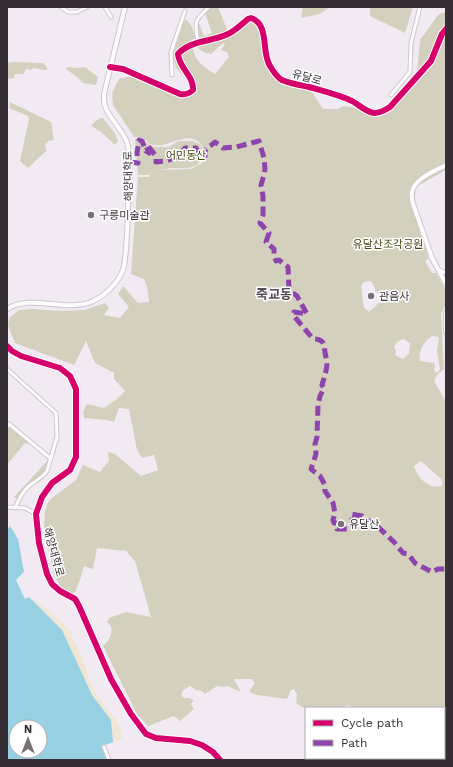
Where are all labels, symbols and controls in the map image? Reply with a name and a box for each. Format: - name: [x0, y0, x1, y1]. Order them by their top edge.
- street label: 유달로: [290, 67, 323, 88]
- park label: 어민동산: [166, 149, 206, 162]
- street label: 해양대학로: [122, 151, 135, 201]
- place label: 구릉미술관: [99, 209, 150, 222]
- marker: 구릉미술관: [86, 210, 96, 220]
- park label: 유달산조각공원: [353, 238, 423, 251]
- district label: 죽교동: [256, 287, 292, 302]
- place label: 관음사: [379, 290, 409, 303]
- marker: 관음사: [366, 291, 376, 301]
- place label: 유달산: [349, 518, 379, 531]
- marker: 유달산: [336, 519, 346, 529]
- street label: 해양대학로: [40, 526, 67, 578]
- legend: [305, 707, 445, 759]
- text: Cycle path: [341, 716, 403, 730]
- north arrow: [8, 719, 48, 759]
- text: N: [24, 723, 32, 736]
- text: Path: [341, 736, 367, 750]

